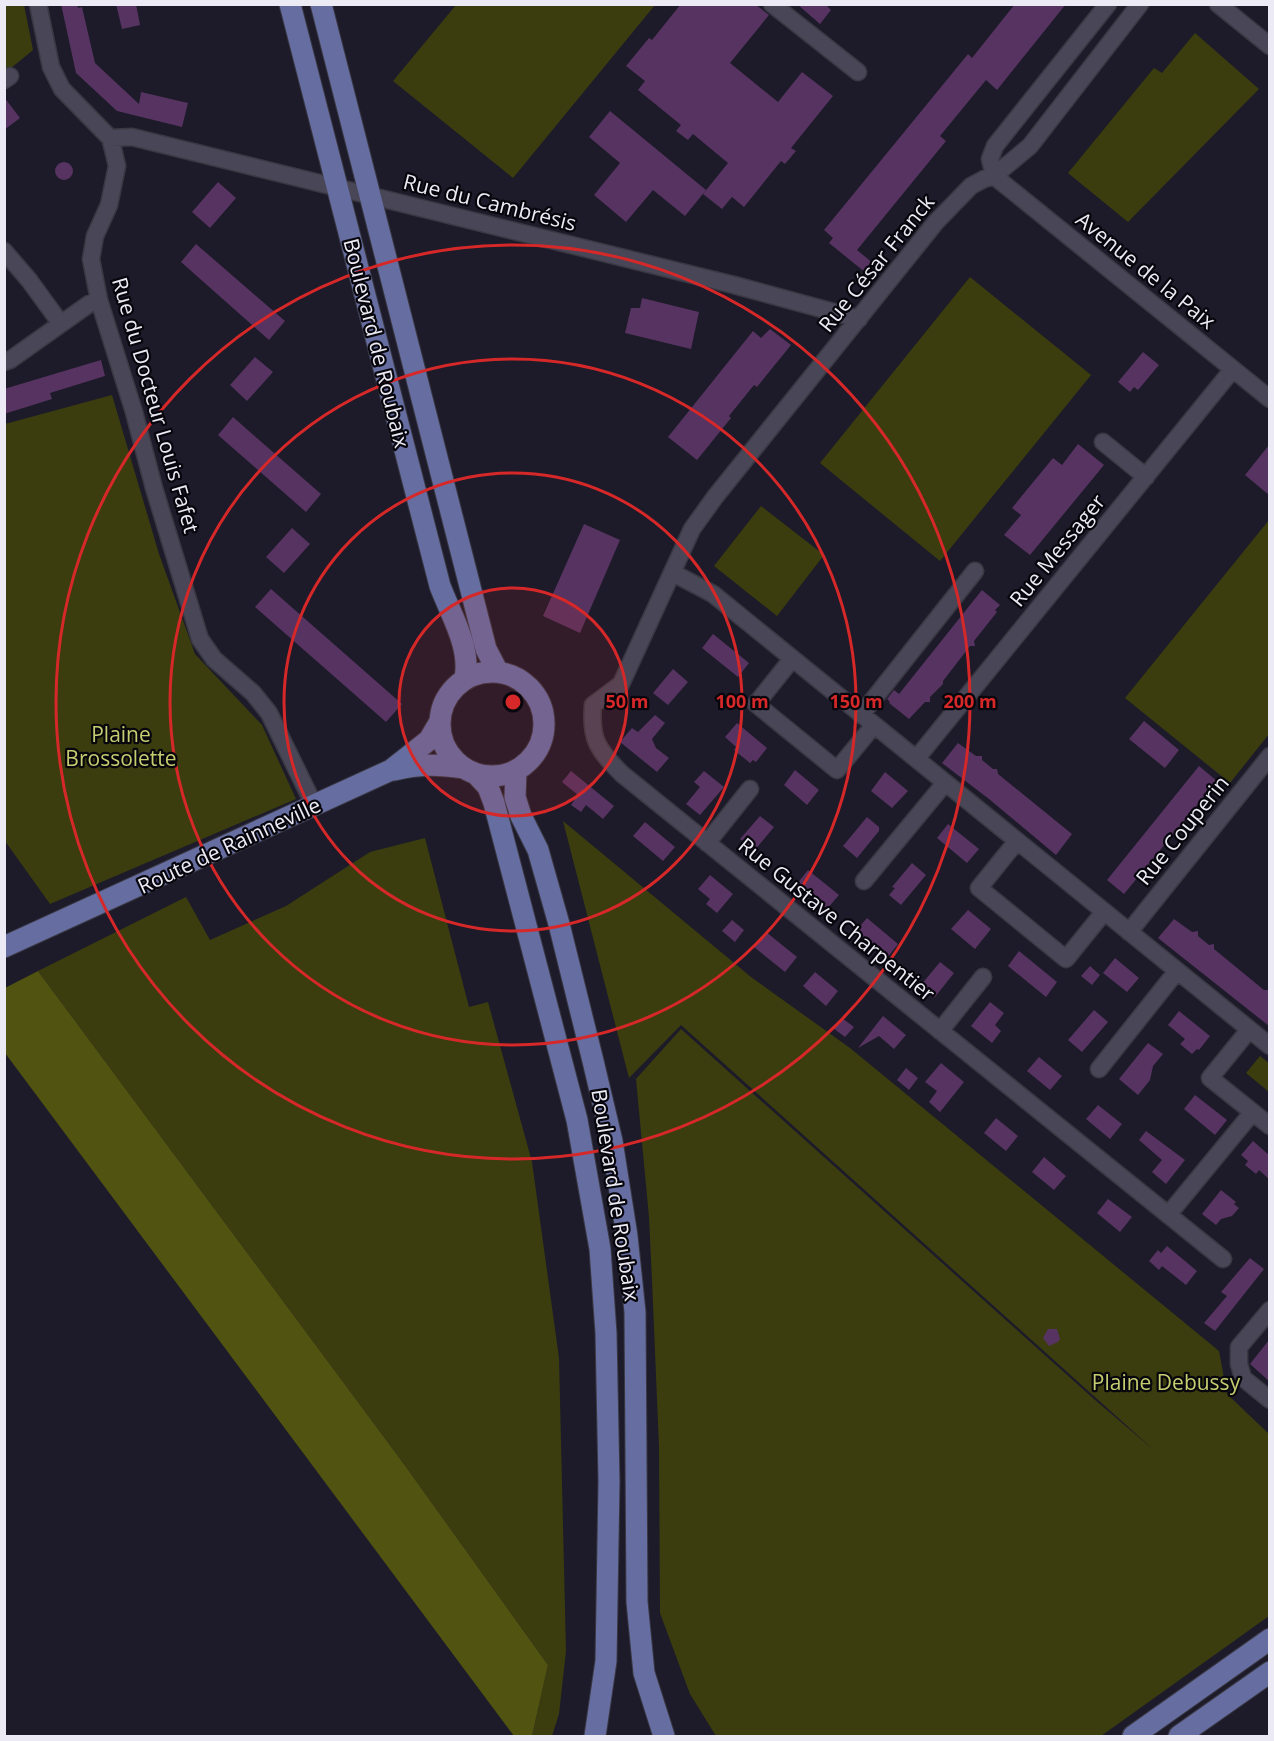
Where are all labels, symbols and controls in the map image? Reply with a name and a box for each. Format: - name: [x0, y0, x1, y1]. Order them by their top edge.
- street label: Rue du Cambrésis: [401, 167, 579, 237]
- street label: Rue César Franck: [812, 189, 940, 337]
- street label: Avenue de la Paix: [1070, 205, 1222, 335]
- street label: Boulevard de Roubaix: [337, 236, 417, 451]
- street label: Rue du Docteur Louis Fafet: [106, 274, 206, 536]
- street label: Rue Messager: [1003, 488, 1111, 612]
- text: 50 m: [606, 689, 648, 713]
- text: 100 m: [715, 689, 769, 713]
- text: 150 m: [829, 689, 883, 713]
- text: 200 m: [943, 689, 997, 713]
- centre of rings: [503, 692, 523, 712]
- park label: Plaine Brossolette: [65, 720, 177, 772]
- street label: Rue Couperin: [1129, 769, 1235, 891]
- street label: Route de Rainneville: [133, 790, 325, 900]
- street label: Rue Gustave Charpentier: [733, 831, 941, 1007]
- street label: Boulevard de Roubaix: [585, 1087, 647, 1303]
- park label: Plaine Debussy: [1092, 1368, 1241, 1396]

